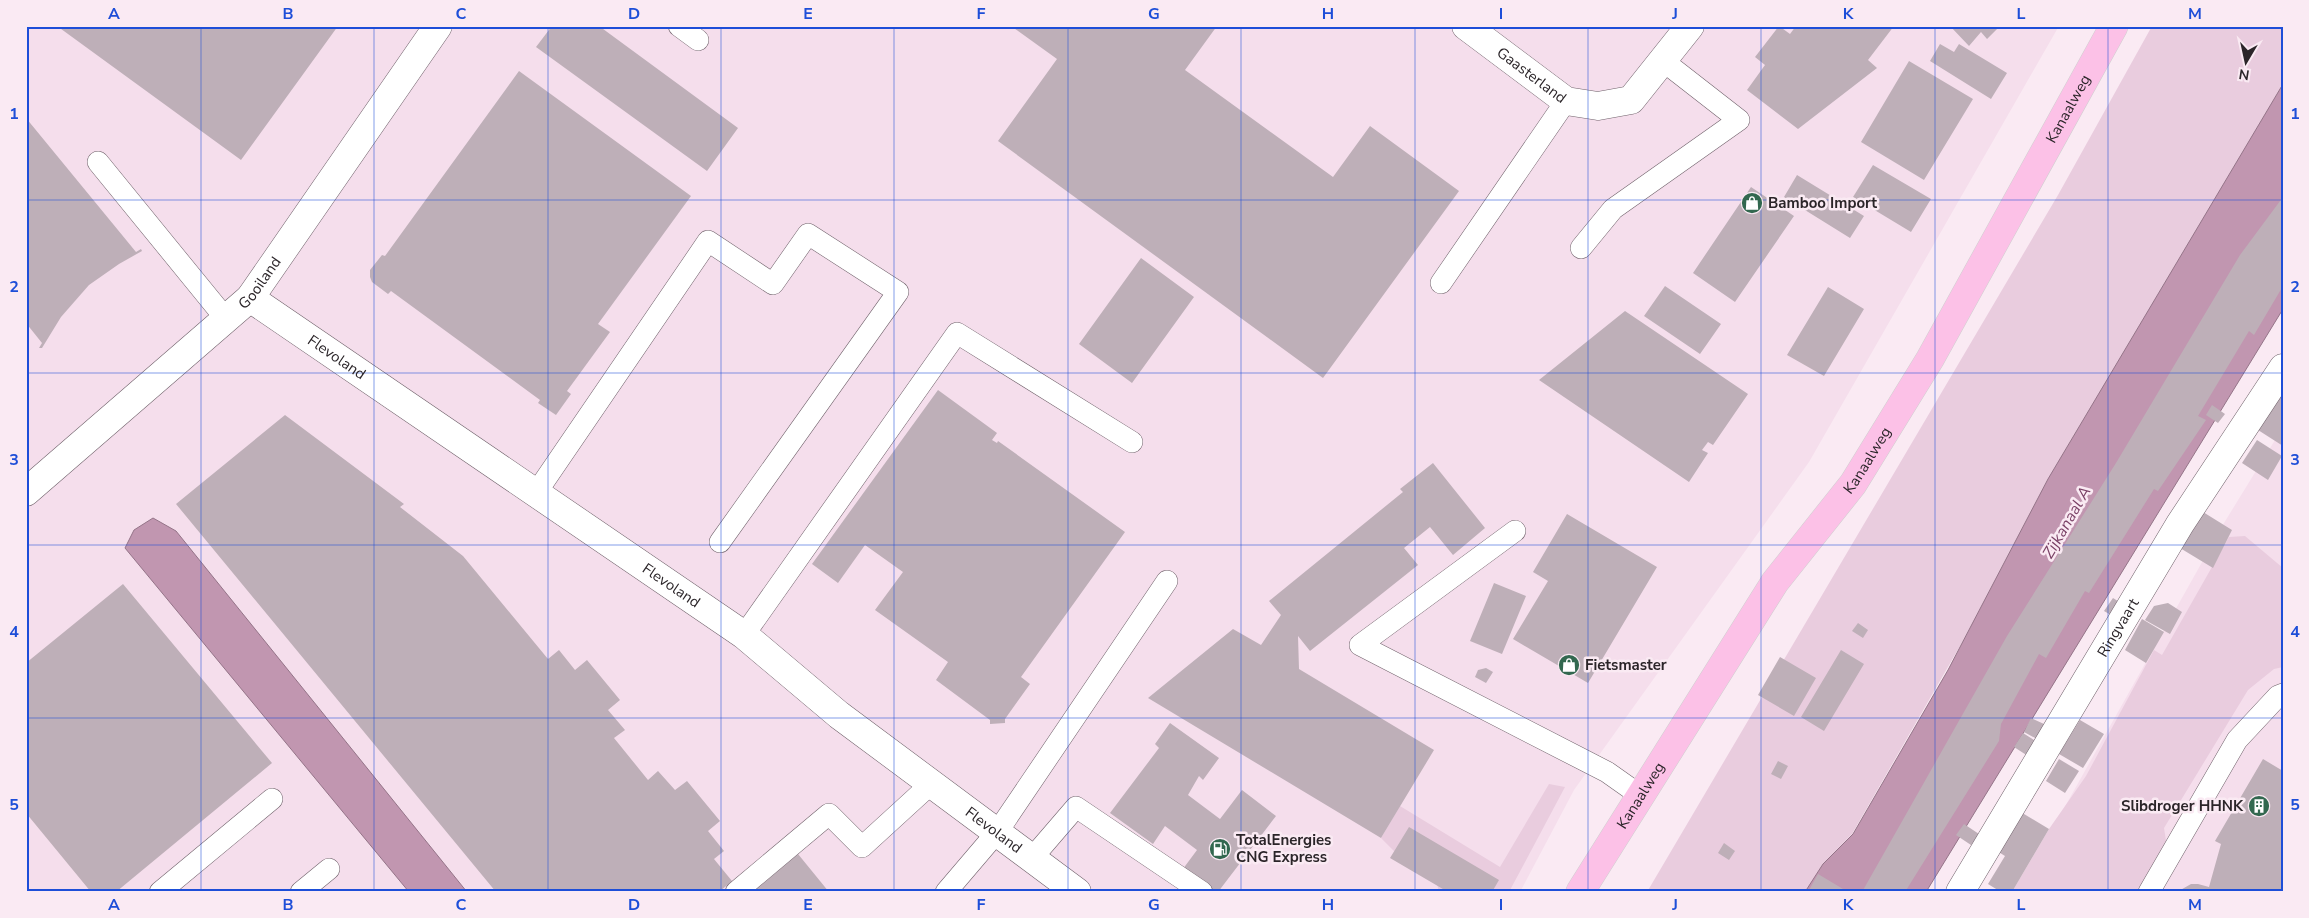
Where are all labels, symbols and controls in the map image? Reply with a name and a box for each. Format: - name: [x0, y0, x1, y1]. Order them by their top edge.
- text: A: [108, 3, 120, 25]
- text: B: [282, 3, 294, 25]
- text: C: [456, 3, 467, 25]
- text: D: [628, 3, 640, 25]
- text: E: [803, 3, 813, 25]
- text: F: [977, 3, 986, 25]
- text: G: [1148, 3, 1160, 25]
- text: H: [1322, 3, 1334, 25]
- text: I: [1499, 3, 1503, 25]
- text: J: [1671, 3, 1678, 25]
- text: K: [1843, 3, 1855, 25]
- text: L: [2017, 3, 2026, 25]
- text: M: [2188, 3, 2202, 25]
- north arrow: [2222, 38, 2272, 88]
- street label: Gaasterland: [1493, 43, 1570, 108]
- text: N: [2237, 64, 2251, 85]
- street label: Kanaalweg: [2041, 71, 2095, 147]
- text: 1: [9, 103, 19, 125]
- text: 1: [2290, 103, 2300, 125]
- shop icon: Bamboo Import: [1740, 191, 1764, 215]
- place label: Bamboo Import: [1768, 193, 1877, 213]
- street label: Gooiland: [234, 253, 286, 314]
- text: 2: [9, 276, 19, 298]
- text: 2: [2290, 276, 2300, 298]
- street label: Flevoland: [304, 330, 370, 384]
- street label: Kanaalweg: [1839, 423, 1896, 498]
- text: 3: [9, 449, 19, 471]
- text: 3: [2290, 449, 2300, 471]
- water label: Zijkanaal A: [2037, 482, 2096, 563]
- street label: Flevoland: [638, 559, 704, 612]
- street label: Ringvaart: [2093, 594, 2144, 661]
- text: 4: [9, 621, 19, 643]
- text: 4: [2290, 621, 2300, 643]
- shop icon: Fietsmaster: [1557, 653, 1581, 677]
- place label: Fietsmaster: [1585, 655, 1667, 675]
- street label: Kanaalweg: [1612, 758, 1669, 833]
- text: 5: [9, 794, 19, 816]
- building icon: Slibdroger HHNK: [2247, 794, 2271, 818]
- text: 5: [2290, 794, 2300, 816]
- place label: Slibdroger HHNK: [2121, 796, 2244, 816]
- street label: Flevoland: [961, 802, 1026, 858]
- place label: TotalEnergies CNG Express: [1236, 830, 1331, 867]
- fuel station icon: TotalEnergies CNG Express: [1208, 837, 1232, 861]
- text: A: [108, 894, 120, 916]
- text: B: [282, 894, 294, 916]
- text: C: [456, 894, 467, 916]
- text: D: [628, 894, 640, 916]
- text: E: [803, 894, 813, 916]
- text: F: [977, 894, 986, 916]
- text: G: [1148, 894, 1160, 916]
- text: H: [1322, 894, 1334, 916]
- text: I: [1499, 894, 1503, 916]
- text: J: [1671, 894, 1678, 916]
- text: K: [1843, 894, 1855, 916]
- text: L: [2017, 894, 2026, 916]
- text: M: [2188, 894, 2202, 916]

